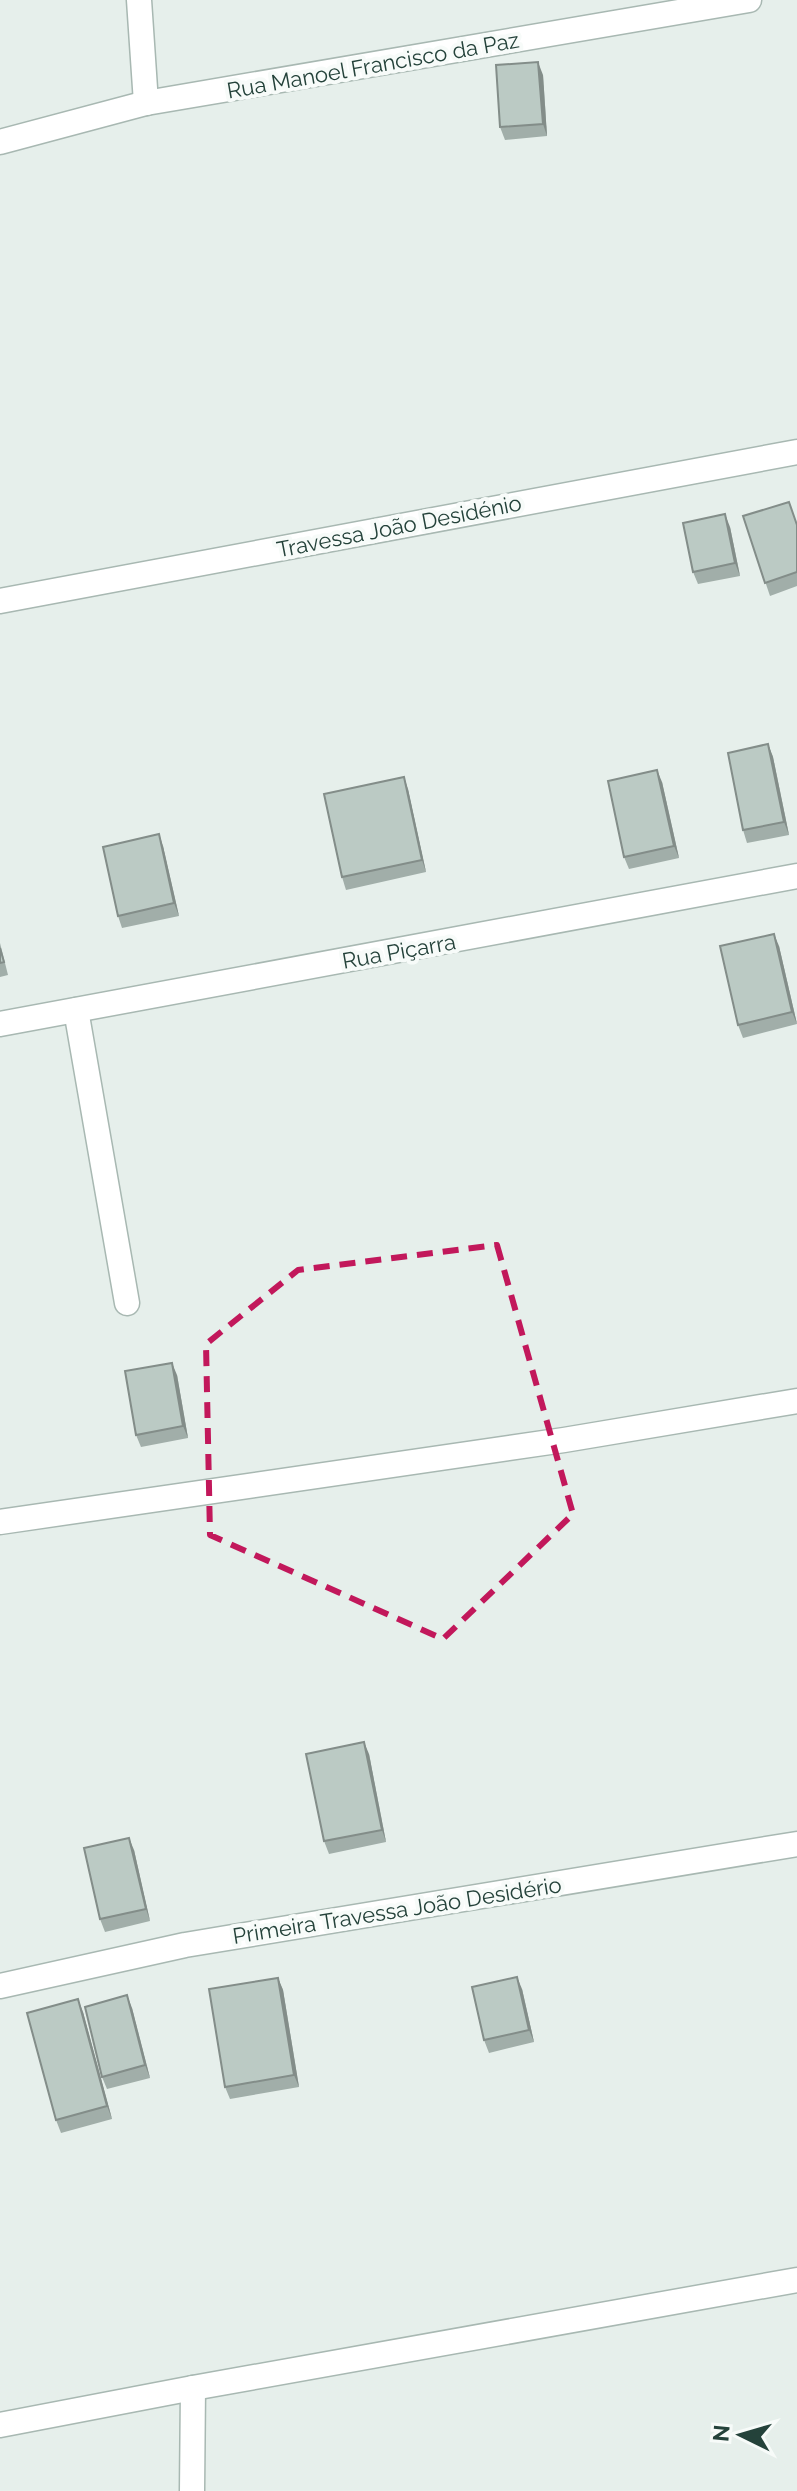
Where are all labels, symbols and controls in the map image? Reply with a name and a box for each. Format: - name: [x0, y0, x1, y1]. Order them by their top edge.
- street label: Rua Manoel Francisco da Paz: [225, 26, 521, 104]
- street label: Travessa João Desidénio: [274, 490, 524, 562]
- street label: Rua Piçarra: [340, 928, 458, 974]
- street label: Primeira Travessa João Desidério: [231, 1871, 563, 1949]
- north arrow: [701, 2395, 781, 2475]
- text: N: [707, 2424, 735, 2443]

